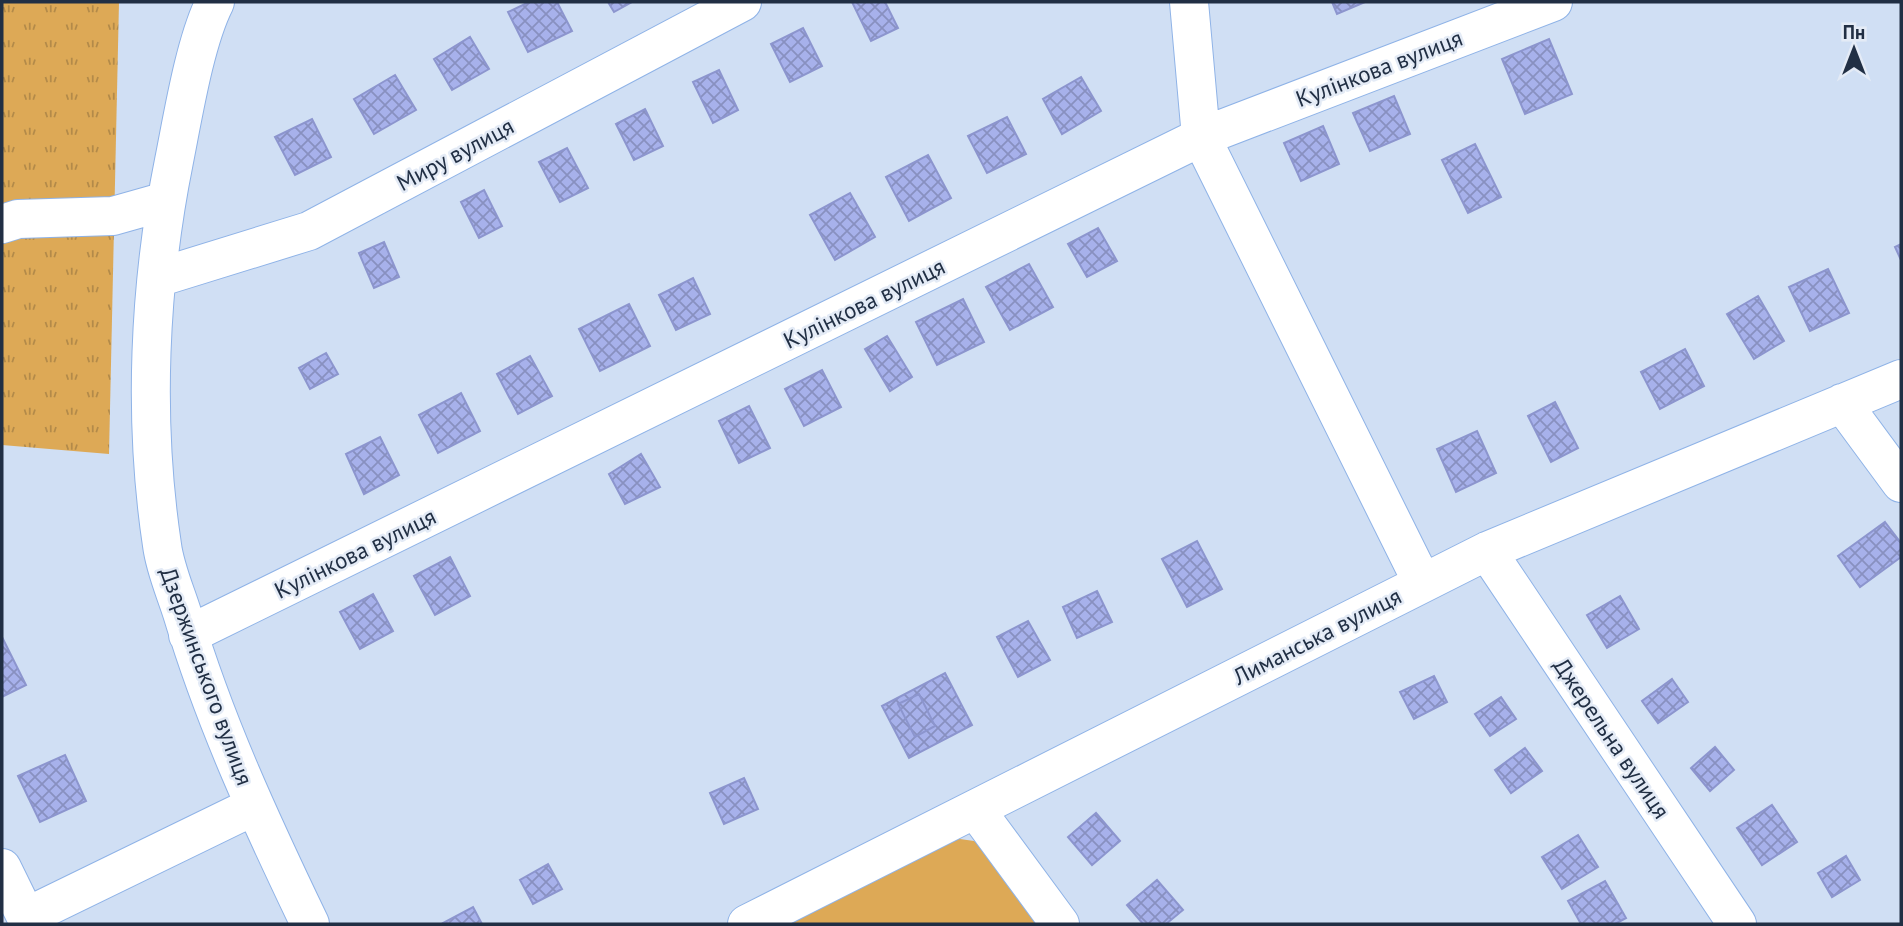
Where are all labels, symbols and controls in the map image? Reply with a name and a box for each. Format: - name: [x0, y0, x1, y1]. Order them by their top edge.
- north arrow: [1819, 14, 1889, 84]
- text: Пн: [1843, 20, 1865, 44]
- street label: Кулінкова вулиця: [1292, 23, 1466, 113]
- street label: Миру вулиця: [391, 111, 519, 197]
- street label: Кулінкова вулиця: [778, 251, 950, 355]
- street label: Кулінкова вулиця: [269, 501, 441, 605]
- street label: Дзержинського вулиця: [154, 563, 260, 789]
- street label: Лиманська вулиця: [1227, 581, 1406, 691]
- street label: Джерельна вулиця: [1548, 652, 1676, 824]

